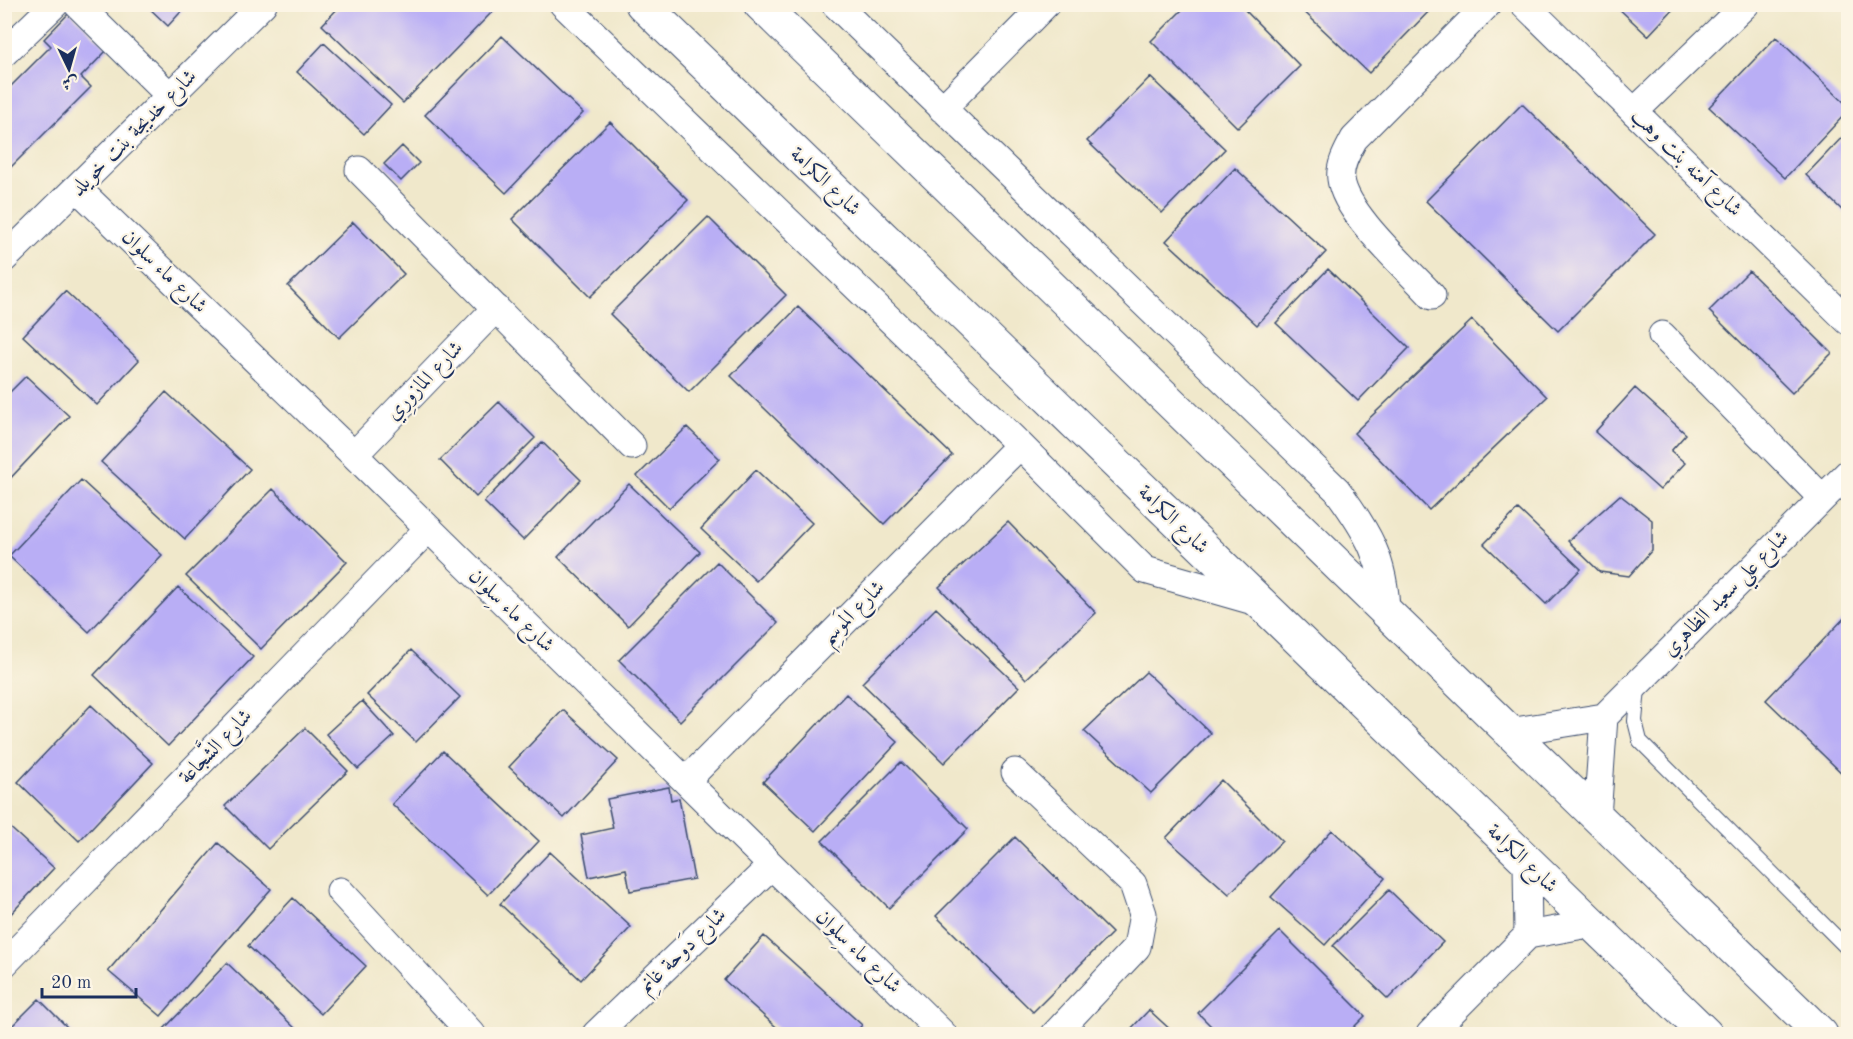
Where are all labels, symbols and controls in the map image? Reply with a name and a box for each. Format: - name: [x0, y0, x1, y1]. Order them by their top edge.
- north arrow: [39, 39, 99, 99]
- street label: شارع خديجة بنت خويلد: [66, 65, 202, 201]
- street label: شارع آمنه بنت وهب: [1622, 102, 1748, 225]
- street label: شارع الكرامة: [782, 143, 865, 225]
- street label: شارع ماء سِلوان: [113, 226, 211, 322]
- street label: شارع المازورِي: [383, 338, 472, 429]
- street label: شارع الكرامة: [1130, 481, 1213, 563]
- street label: شارع علي سعيد الظاهري: [1659, 527, 1799, 667]
- street label: شارع ماء سِلوان: [460, 565, 558, 661]
- street label: شارع المَوسِم: [813, 573, 895, 655]
- street label: شارع الشَّجاعة: [169, 699, 261, 793]
- street label: شارع الكرامة: [1479, 820, 1562, 902]
- street label: شارع دَوحة غانِم: [631, 900, 735, 1002]
- street label: شارع ماء سِلوان: [807, 906, 905, 1002]
- scale bar: [42, 961, 136, 999]
- text: 20 m: [51, 974, 91, 992]

